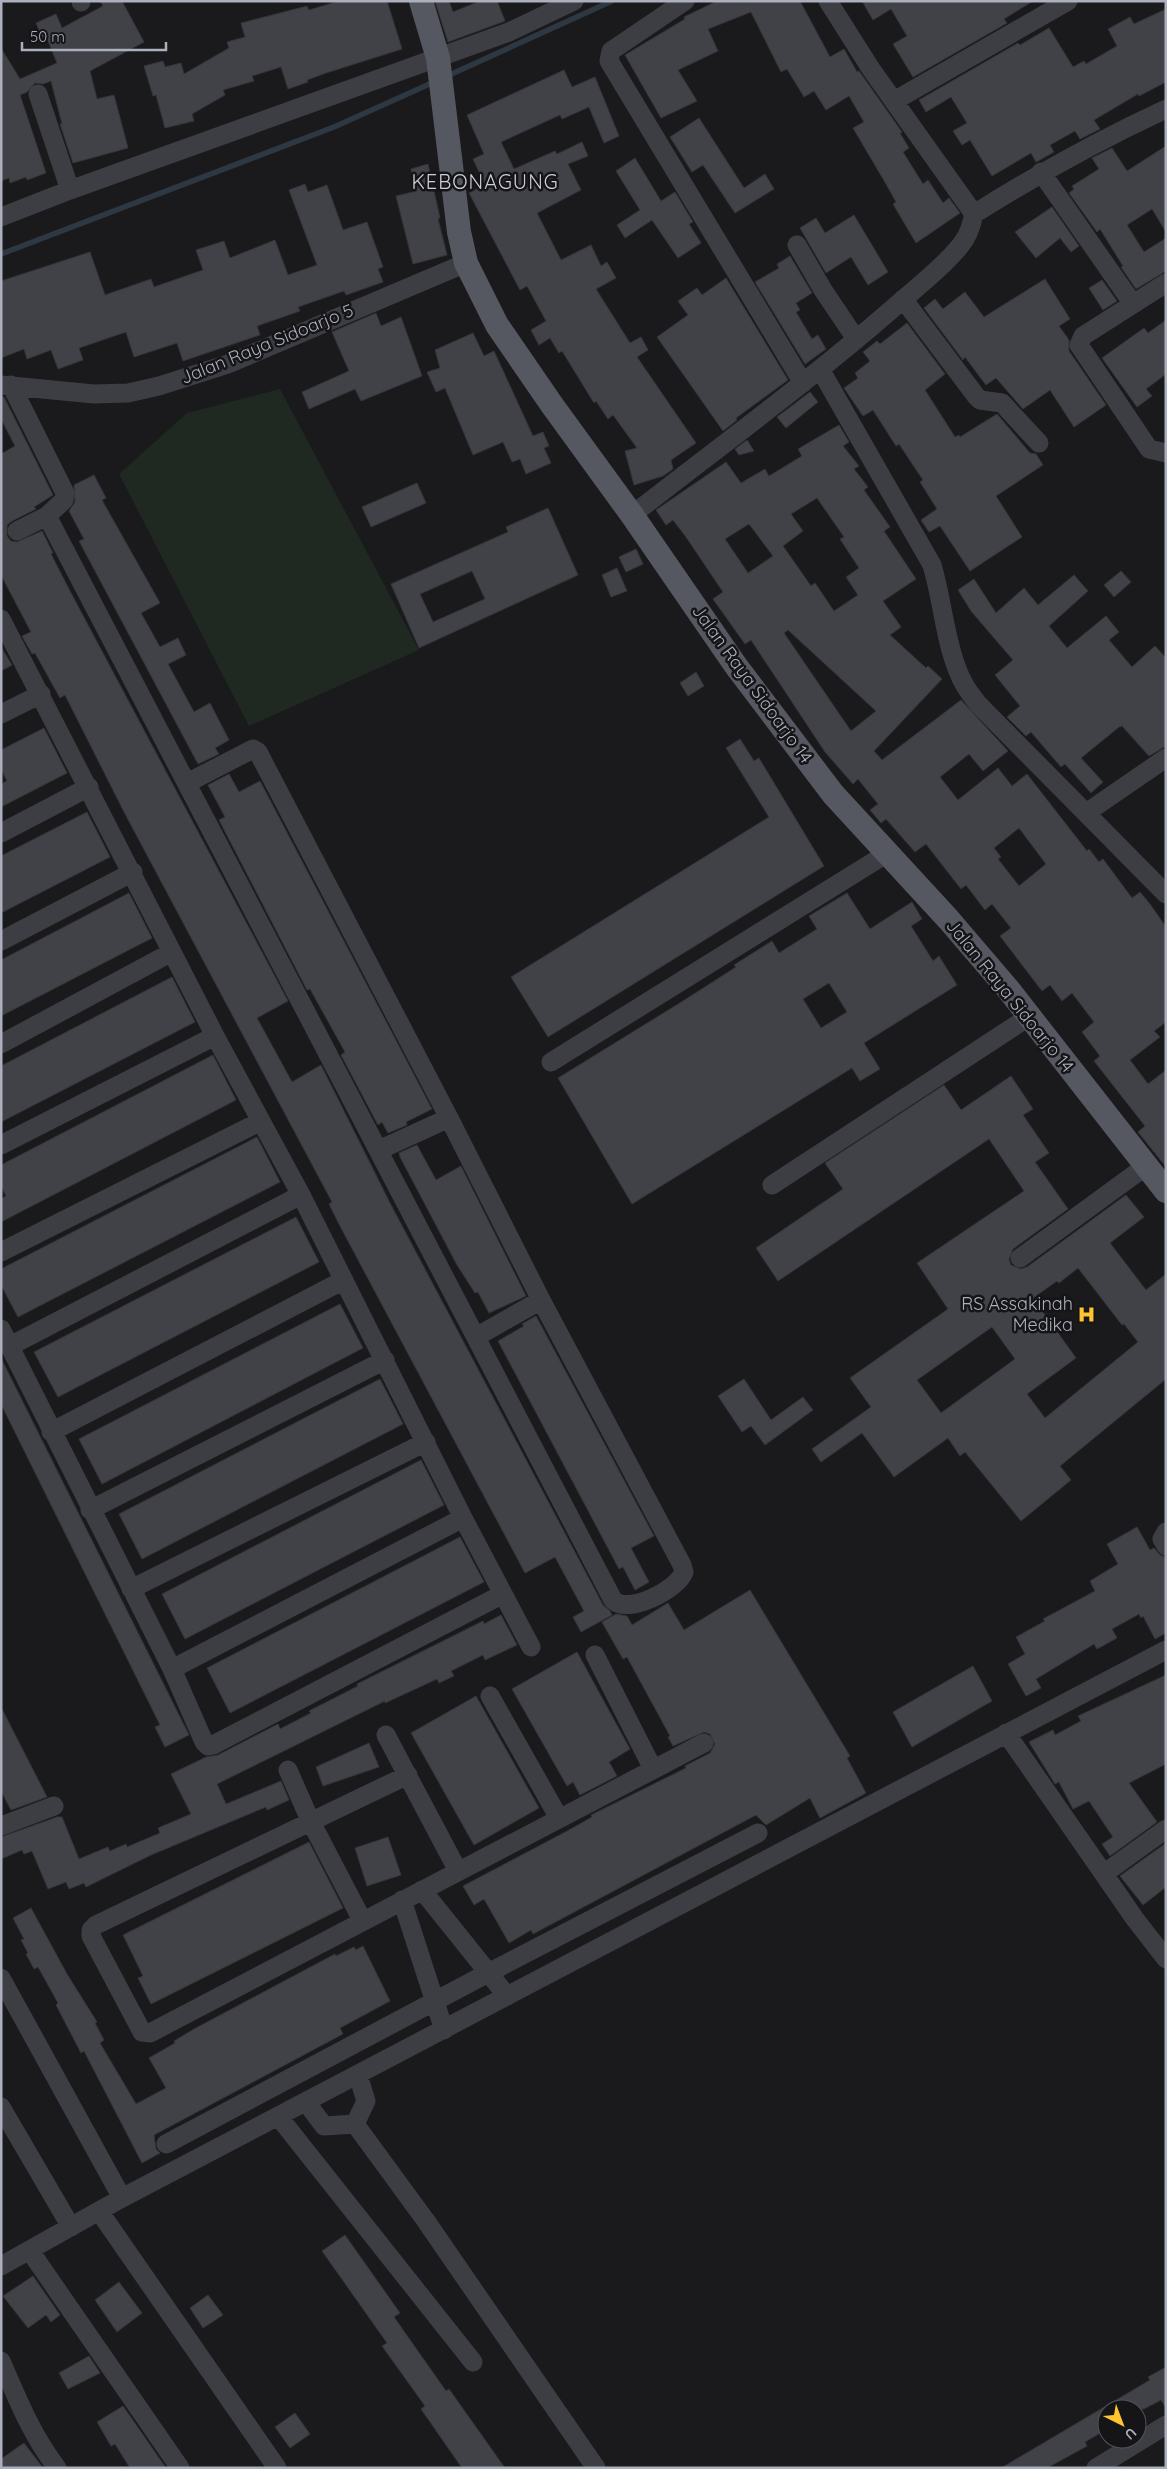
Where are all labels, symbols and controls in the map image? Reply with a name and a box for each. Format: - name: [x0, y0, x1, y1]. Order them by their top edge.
- scale bar: [22, 20, 166, 52]
- text: 50 m: [30, 27, 65, 46]
- district label: KEBONAGUNG: [411, 169, 559, 194]
- street label: Jalan Raya Sidoarjo 5: [177, 298, 357, 389]
- street label: Jalan Raya Sidoarjo 14: [687, 600, 818, 768]
- street label: Jalan Raya Sidoarjo 14: [941, 914, 1079, 1077]
- place label: RS Assakinah Medika: [961, 1292, 1073, 1336]
- hospital icon: RS Assakinah Medika: [1077, 1304, 1097, 1324]
- north arrow: [1097, 2399, 1147, 2449]
- text: U: [1121, 2424, 1140, 2444]

